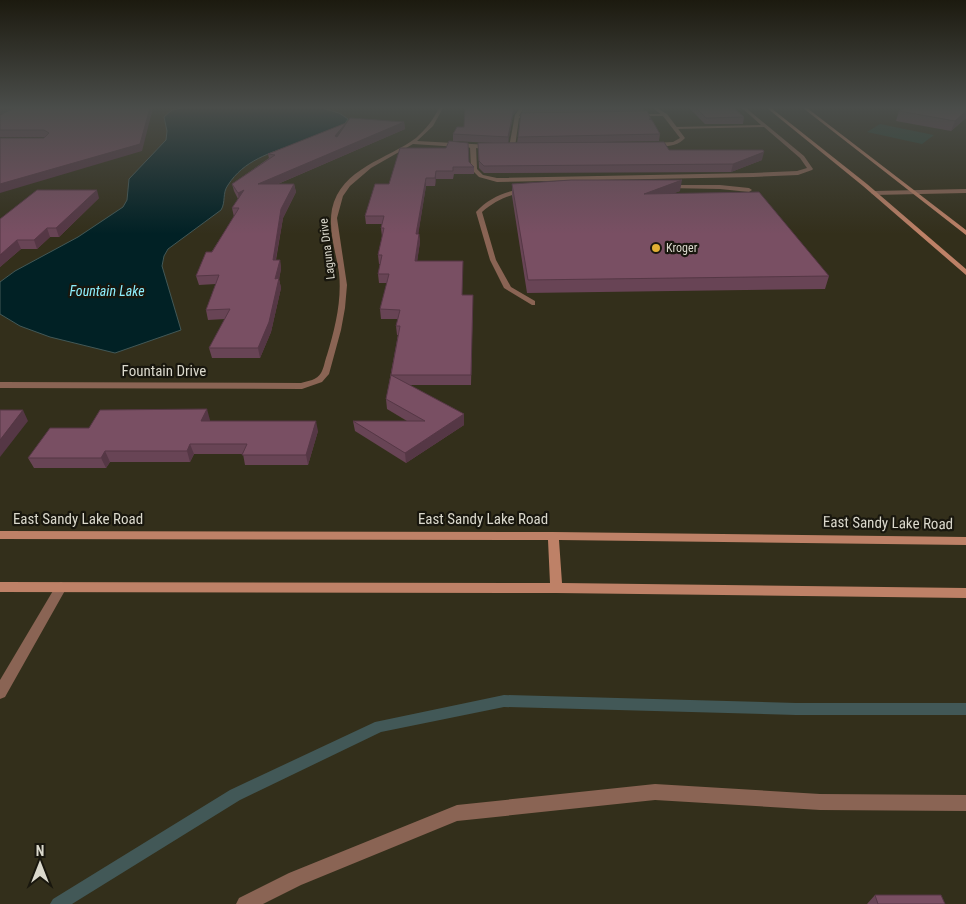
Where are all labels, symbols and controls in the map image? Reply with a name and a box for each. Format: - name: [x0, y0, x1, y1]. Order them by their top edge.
- street label: Laguna Drive: [316, 217, 338, 280]
- place label: Kroger: [666, 241, 698, 255]
- marker: Kroger: [650, 242, 662, 254]
- water label: Fountain Lake: [69, 283, 145, 299]
- street label: Fountain Drive: [122, 362, 206, 380]
- street label: East Sandy Lake Road: [13, 510, 143, 528]
- street label: East Sandy Lake Road: [418, 510, 548, 528]
- street label: East Sandy Lake Road: [823, 513, 953, 533]
- north arrow: [15, 839, 65, 889]
- text: N: [36, 843, 44, 859]

